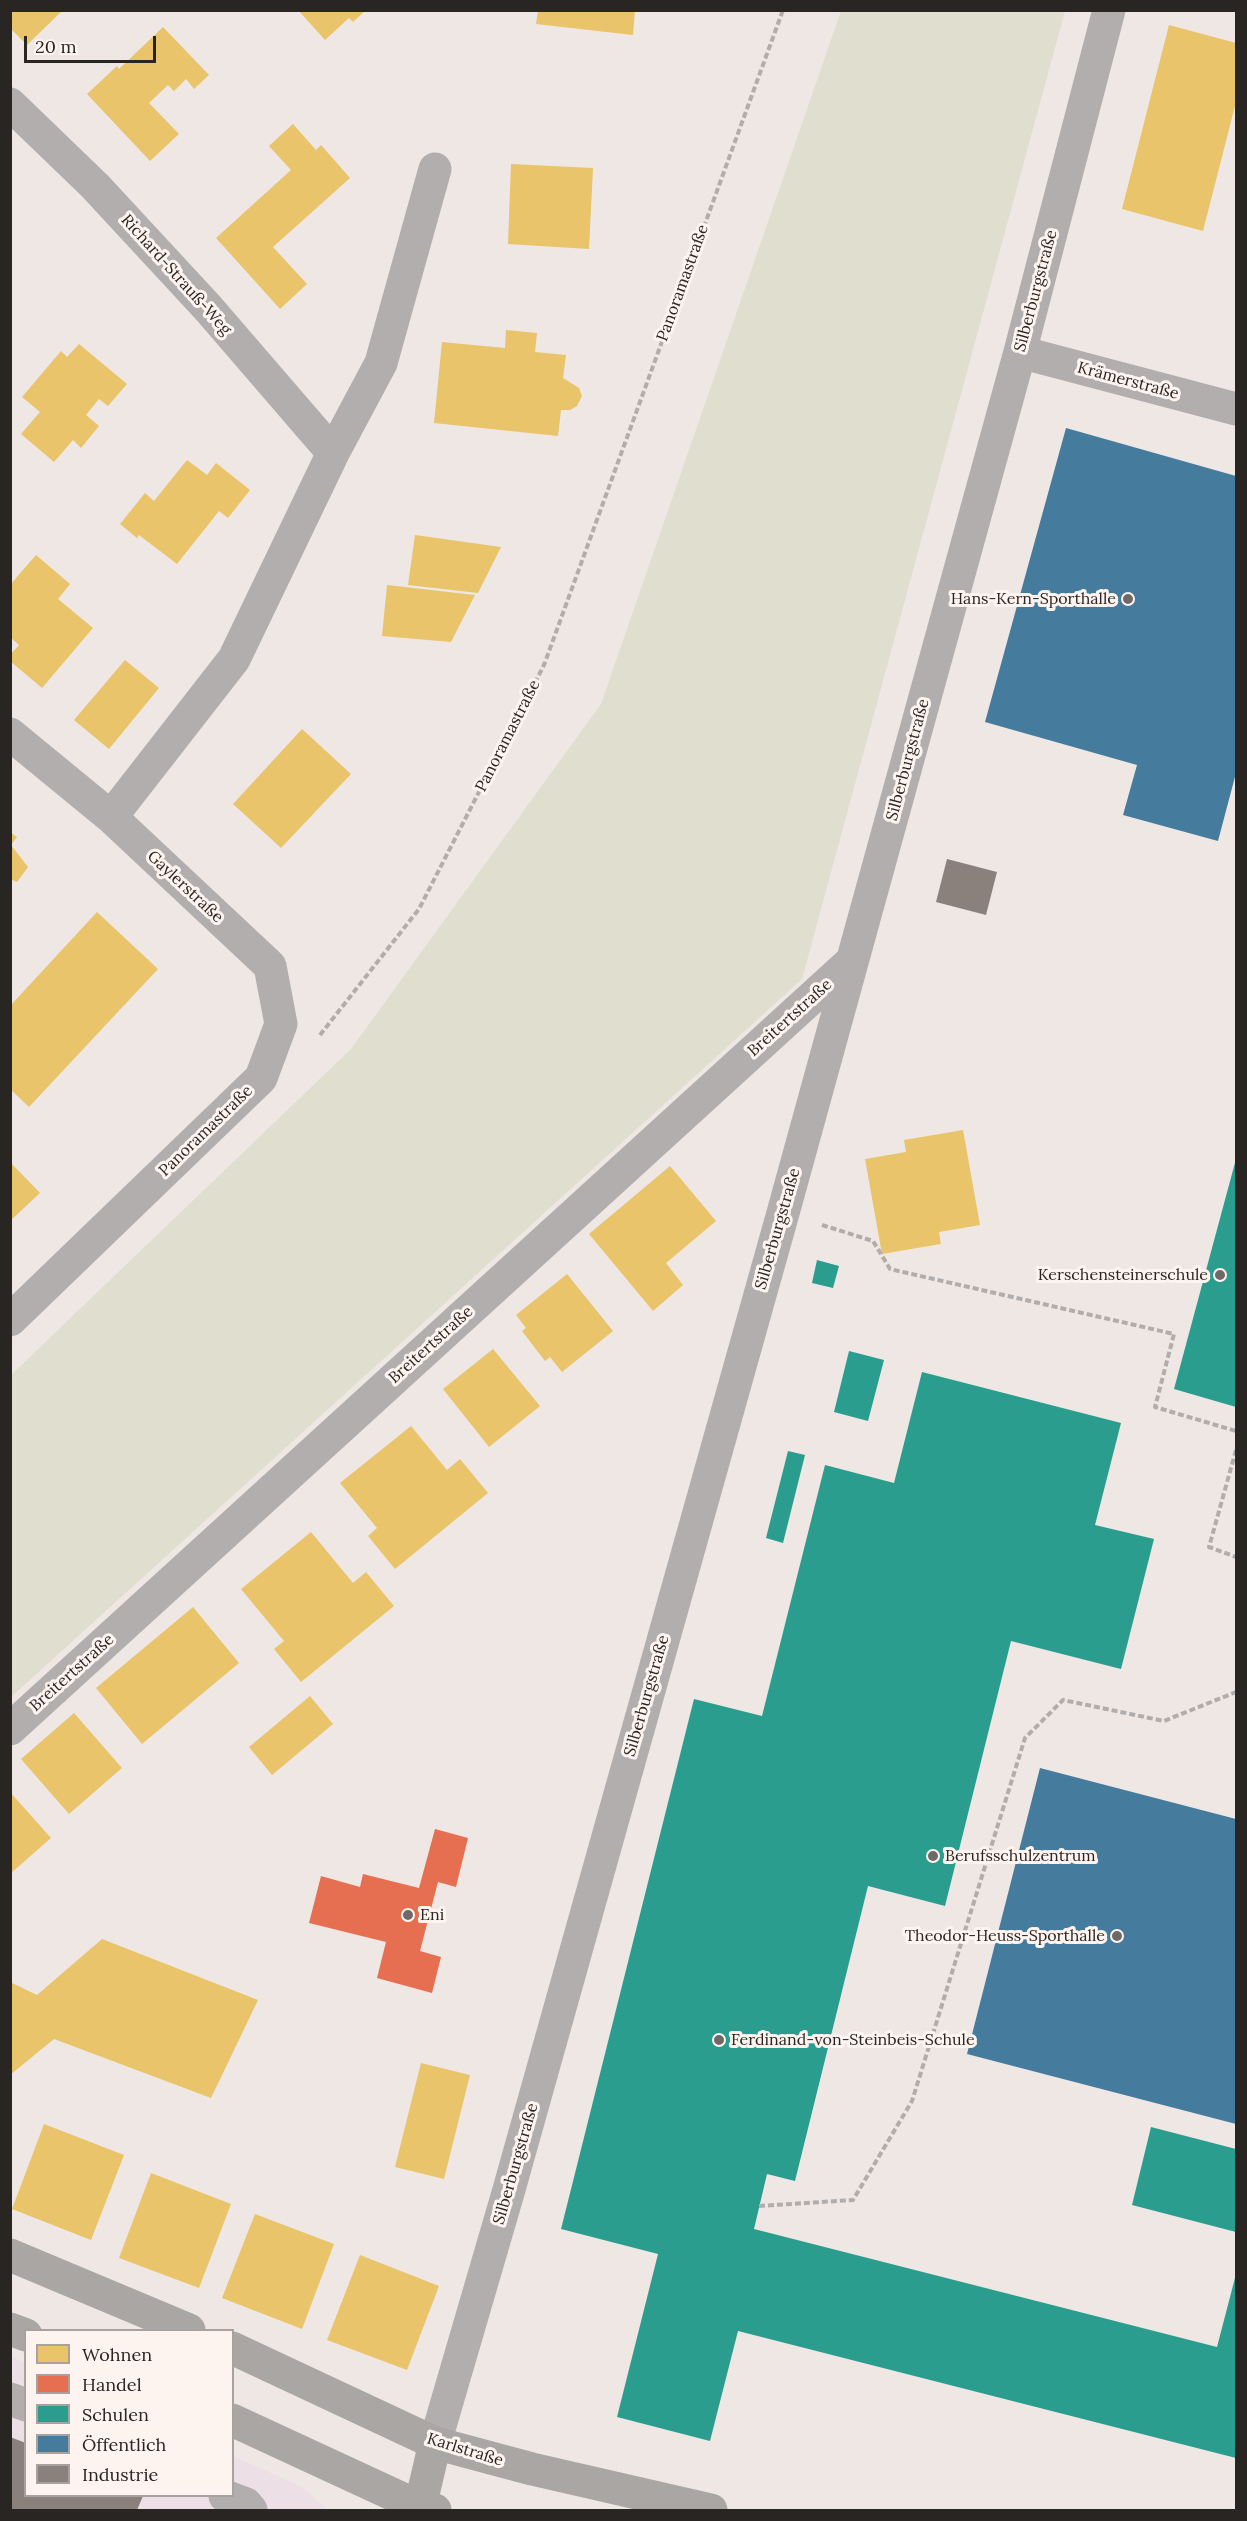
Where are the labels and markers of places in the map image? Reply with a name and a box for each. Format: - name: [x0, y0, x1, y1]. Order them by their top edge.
- place label: Hans-Kern-Sporthalle: [951, 589, 1116, 609]
- marker: Hans-Kern-Sporthalle: [1121, 592, 1135, 606]
- place label: Kerschensteinerschule: [1038, 1265, 1208, 1285]
- marker: Kerschensteinerschule: [1213, 1268, 1227, 1282]
- place label: Berufsschulzentrum: [945, 1846, 1096, 1866]
- marker: Berufsschulzentrum: [926, 1849, 940, 1863]
- place label: Eni: [420, 1905, 444, 1925]
- marker: Eni: [401, 1908, 415, 1922]
- place label: Theodor-Heuss-Sporthalle: [905, 1926, 1105, 1946]
- marker: Theodor-Heuss-Sporthalle: [1110, 1929, 1124, 1943]
- place label: Ferdinand-von-Steinbeis-Schule: [731, 2030, 975, 2050]
- marker: Ferdinand-von-Steinbeis-Schule: [712, 2033, 726, 2047]

